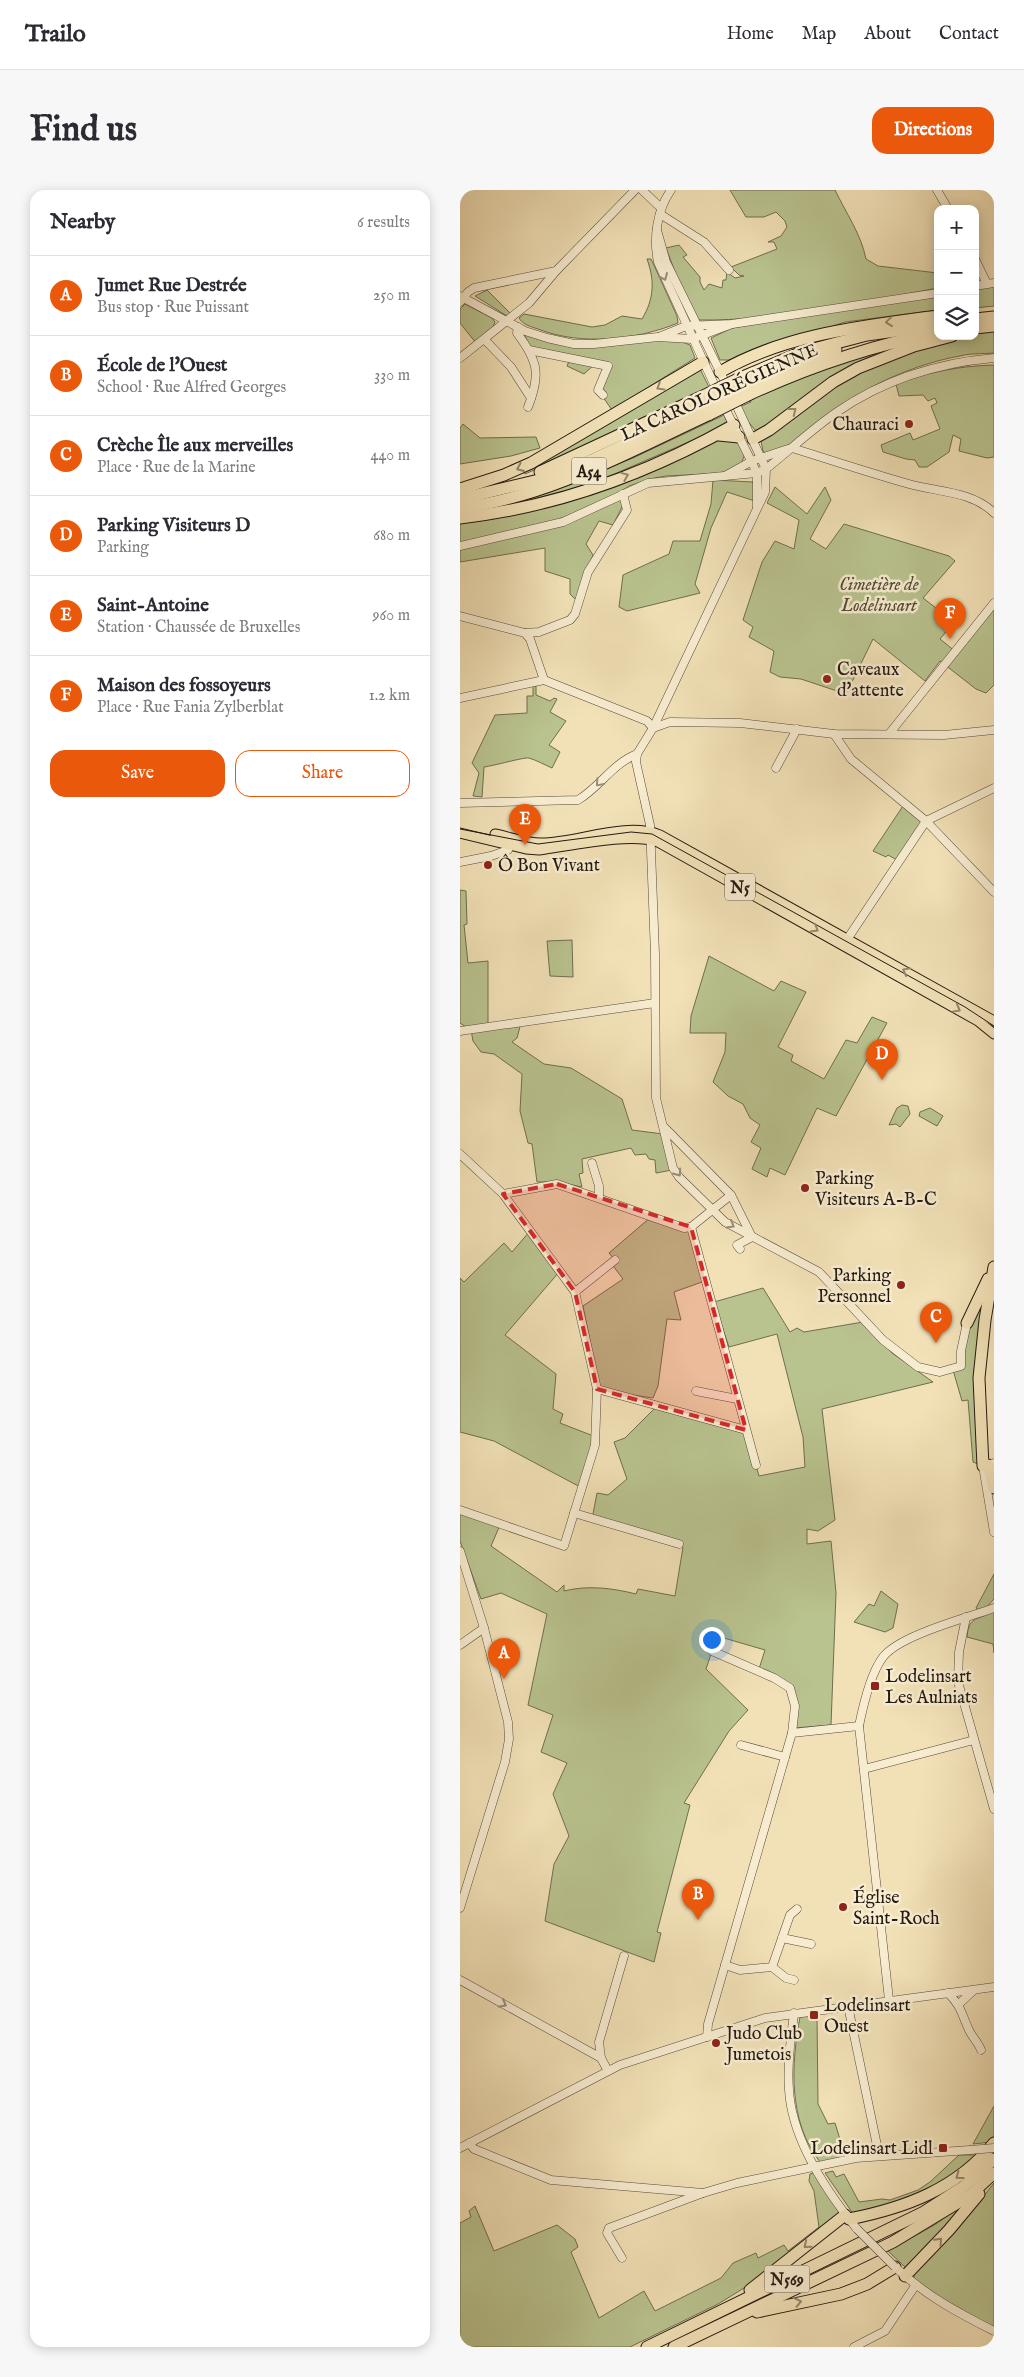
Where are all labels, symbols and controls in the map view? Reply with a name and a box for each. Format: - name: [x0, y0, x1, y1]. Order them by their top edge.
- text: Trailo: [25, 19, 86, 50]
- text: Home: [727, 23, 774, 46]
- text: Map: [802, 23, 836, 46]
- text: About: [864, 23, 911, 46]
- text: Contact: [939, 23, 999, 46]
- button: Directions: [872, 107, 994, 154]
- text: Find us: [30, 108, 137, 153]
- map controls: [934, 205, 979, 340]
- button: +: [934, 205, 979, 250]
- text: Nearby: [50, 209, 115, 236]
- text: 6 results: [357, 213, 410, 233]
- button: −: [934, 250, 979, 295]
- one-way arrow: [658, 273, 668, 281]
- text: Jumet Rue Destrée: [97, 274, 247, 298]
- text: A: [61, 286, 71, 306]
- text: 250 m: [373, 286, 410, 306]
- button: layers: [934, 295, 979, 340]
- text: Bus stop · Rue Puissant: [97, 298, 249, 318]
- one-way arrow: [885, 316, 893, 327]
- street label: LA CAROLORÉGIENNE: [617, 338, 822, 447]
- text: École de l'Ouest: [97, 354, 227, 378]
- text: B: [61, 366, 71, 386]
- text: 330 m: [374, 366, 410, 386]
- text: School · Rue Alfred Georges: [97, 378, 286, 398]
- one-way arrow: [657, 380, 666, 390]
- one-way arrow: [787, 408, 796, 416]
- place label: Chauraci: [833, 414, 899, 437]
- marker: Chauraci: [903, 418, 915, 430]
- text: Crèche Île aux merveilles: [97, 434, 293, 458]
- text: C: [60, 446, 72, 466]
- text: 440 m: [371, 446, 410, 466]
- text: Place · Rue de la Marine: [97, 458, 256, 478]
- road number: A54: [572, 458, 606, 484]
- one-way arrow: [516, 462, 525, 473]
- one-way arrow: [620, 472, 629, 482]
- text: Parking Visiteurs D: [97, 514, 250, 538]
- text: D: [60, 526, 72, 546]
- text: 680 m: [373, 526, 410, 546]
- text: Parking: [97, 538, 149, 558]
- park label: Cimetière de Lodelinsart: [839, 574, 919, 618]
- text: Saint-Antoine: [97, 594, 209, 618]
- pin: F: [934, 598, 966, 639]
- text: E: [60, 606, 72, 626]
- text: 960 m: [373, 606, 410, 626]
- text: Station · Chaussée de Bruxelles: [97, 618, 300, 638]
- place label: Caveaux d'attente: [837, 659, 904, 703]
- marker: Caveaux d'attente: [821, 673, 833, 685]
- text: Maison des fossoyeurs: [97, 674, 271, 698]
- text: F: [61, 686, 71, 706]
- text: 1.2 km: [369, 686, 410, 706]
- text: Place · Rue Fania Zylberblat: [97, 698, 284, 718]
- button: Save: [50, 750, 225, 797]
- button: Share: [235, 750, 410, 797]
- one-way arrow: [595, 778, 604, 787]
- pin: E: [509, 804, 541, 845]
- place label: Ô Bon Vivant: [498, 853, 600, 878]
- marker: Ô Bon Vivant: [482, 859, 494, 871]
- road number: N5: [725, 874, 755, 900]
- one-way arrow: [810, 923, 819, 933]
- one-way arrow: [902, 967, 911, 977]
- one-way arrow: [952, 1003, 961, 1013]
- pin: D: [866, 1039, 898, 1080]
- one-way arrow: [672, 1168, 681, 1177]
- place label: Parking Visiteurs A-B-C: [814, 1168, 937, 1212]
- marker: Parking Visiteurs A-B-C: [799, 1182, 811, 1194]
- one-way arrow: [725, 1219, 734, 1229]
- place label: Parking Personnel: [818, 1265, 891, 1309]
- marker: Parking Personnel: [895, 1279, 907, 1291]
- pin: C: [920, 1302, 952, 1343]
- your location: [699, 1627, 725, 1653]
- pin: A: [488, 1638, 520, 1679]
- place label: Lodelinsart Les Aulniats: [885, 1666, 978, 1710]
- marker: Lodelinsart Les Aulniats: [869, 1680, 881, 1692]
- pin: B: [682, 1879, 714, 1920]
- place label: Église Saint-Roch: [853, 1885, 940, 1931]
- marker: Église Saint-Roch: [837, 1901, 849, 1913]
- place label: Lodelinsart Ouest: [824, 1995, 911, 2039]
- one-way arrow: [497, 1998, 506, 2008]
- marker: Lodelinsart Ouest: [808, 2009, 820, 2021]
- place label: Judo Club Jumetois: [724, 2023, 802, 2067]
- marker: Judo Club Jumetois: [710, 2037, 722, 2049]
- place label: Lodelinsart Lidl: [810, 2138, 933, 2161]
- marker: Lodelinsart Lidl: [937, 2142, 949, 2154]
- one-way arrow: [955, 2170, 965, 2179]
- one-way arrow: [933, 2238, 942, 2247]
- one-way arrow: [804, 2240, 813, 2248]
- road number: N569: [764, 2266, 810, 2292]
- one-way arrow: [794, 2298, 802, 2308]

